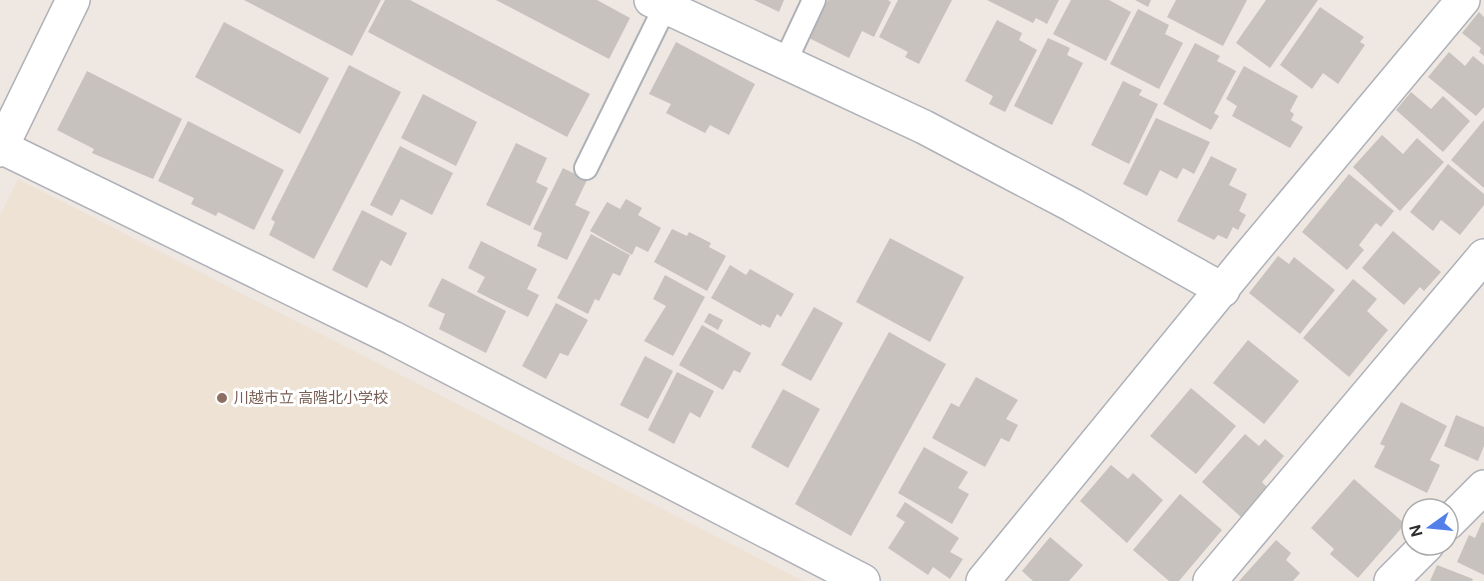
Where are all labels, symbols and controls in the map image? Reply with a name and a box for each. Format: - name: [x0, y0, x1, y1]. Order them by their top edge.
- place label: 川越市立 高階北小学校: [234, 388, 388, 408]
- marker: 川越市立 高階北小学校: [215, 391, 229, 405]
- north arrow: [1400, 497, 1460, 557]
- text: N: [1404, 522, 1428, 539]

